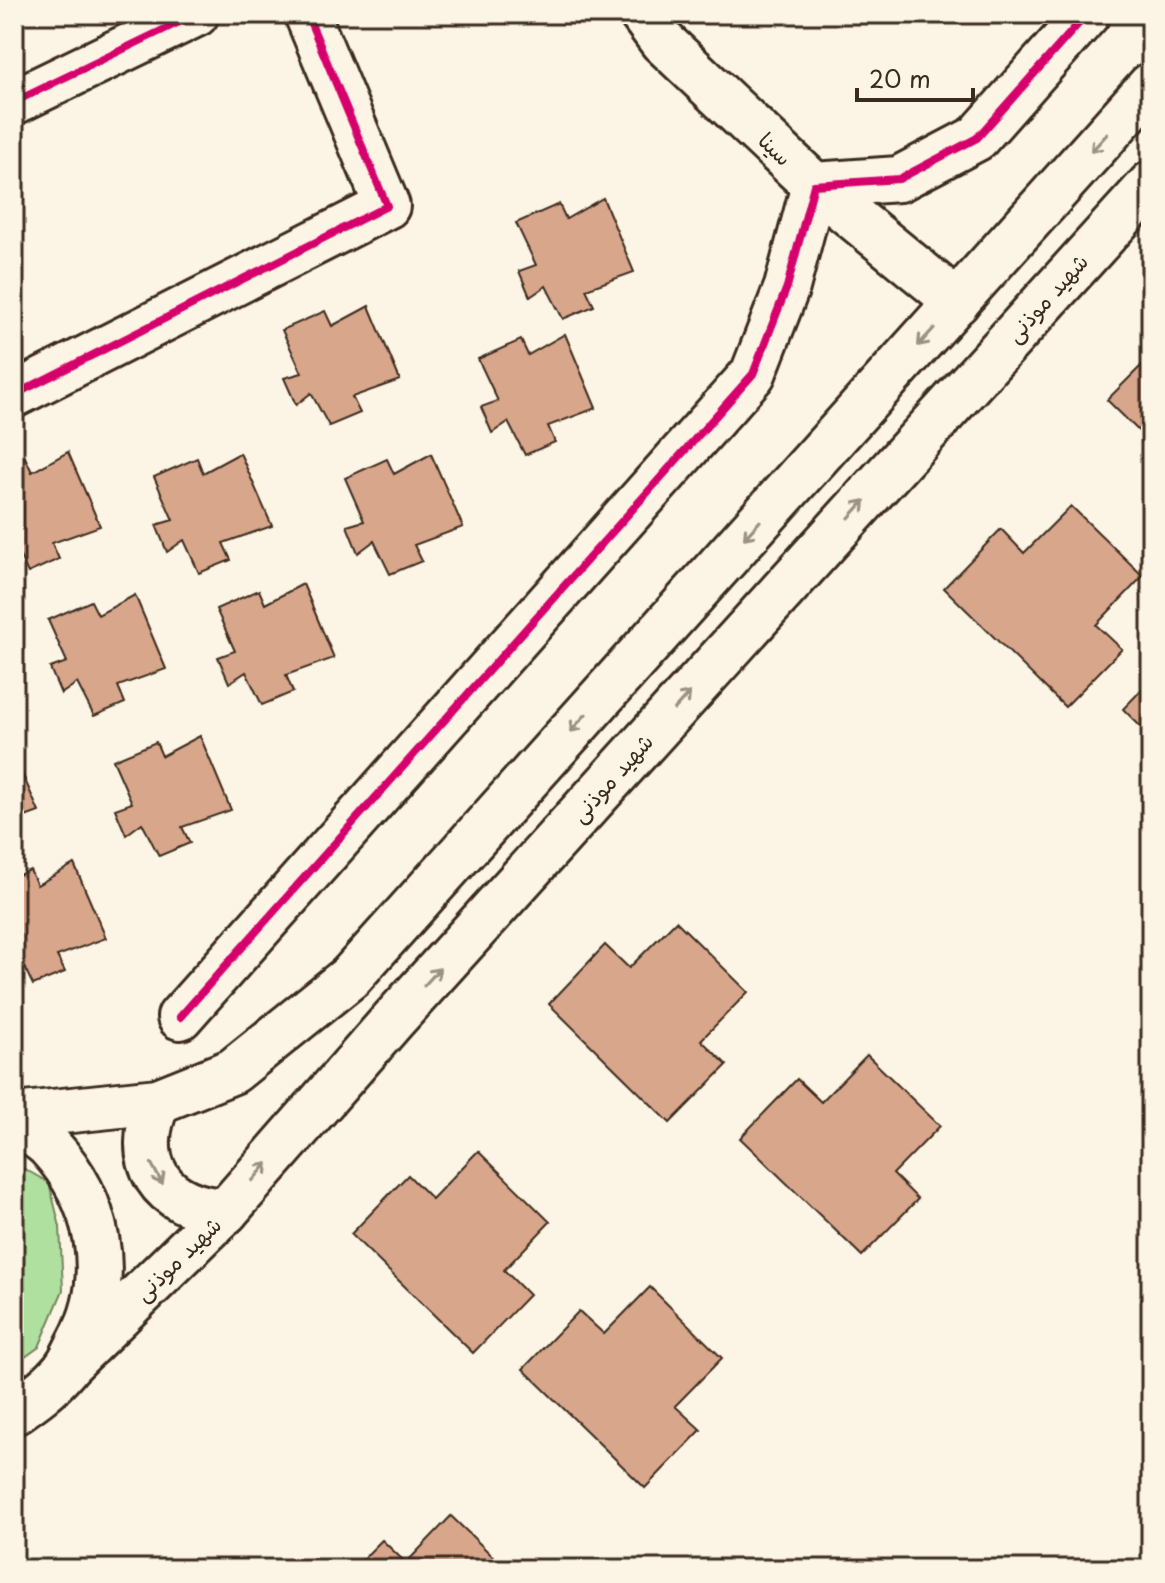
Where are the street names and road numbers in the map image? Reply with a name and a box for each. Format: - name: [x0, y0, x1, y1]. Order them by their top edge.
- street label: سینا: [752, 123, 801, 172]
- street label: شهید موذنی: [997, 245, 1095, 349]
- street label: شهید موذنی: [562, 725, 660, 829]
- street label: شهید موذنی: [126, 1208, 228, 1308]

